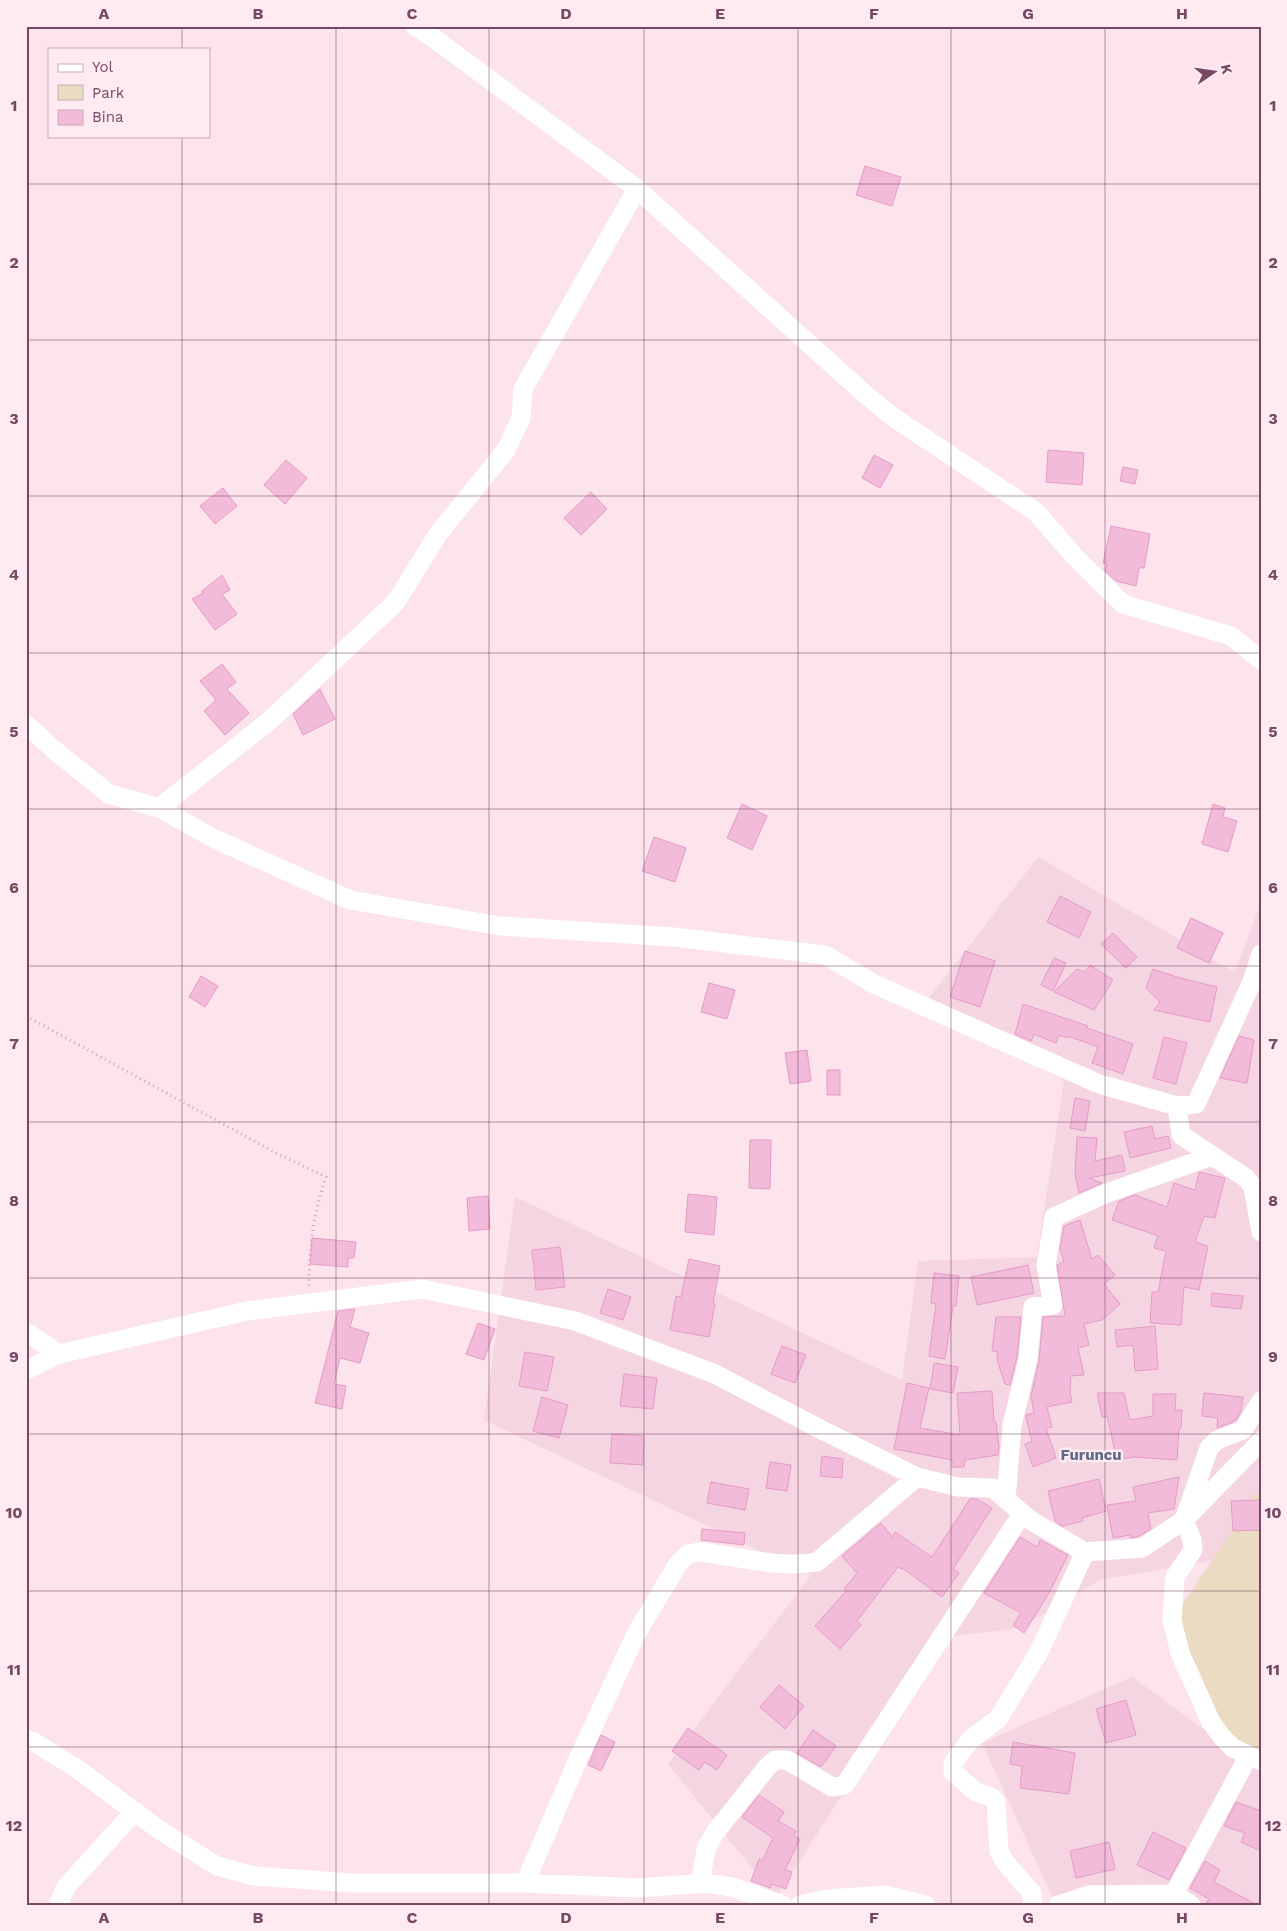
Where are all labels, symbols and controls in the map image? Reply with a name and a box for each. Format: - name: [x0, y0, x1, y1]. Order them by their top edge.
- text: A: [99, 4, 110, 23]
- text: B: [253, 4, 264, 23]
- text: C: [407, 4, 418, 23]
- text: D: [560, 4, 572, 23]
- text: E: [715, 4, 725, 23]
- text: F: [869, 4, 879, 23]
- text: G: [1022, 4, 1034, 23]
- text: H: [1176, 4, 1188, 23]
- legend: [48, 48, 210, 138]
- north arrow: [1190, 48, 1240, 98]
- text: Yol: [92, 58, 114, 76]
- text: K: [1218, 63, 1236, 76]
- text: Park: [92, 84, 125, 102]
- text: 1: [11, 96, 17, 115]
- text: 1: [1270, 96, 1276, 115]
- text: Bina: [92, 108, 124, 126]
- text: 2: [9, 253, 19, 272]
- text: 2: [1268, 253, 1278, 272]
- text: 3: [9, 409, 19, 428]
- text: 3: [1268, 409, 1278, 428]
- text: 4: [9, 565, 19, 584]
- text: 4: [1268, 565, 1278, 584]
- text: 5: [9, 722, 19, 741]
- text: 5: [1268, 722, 1278, 741]
- text: 6: [9, 878, 19, 897]
- text: 6: [1268, 878, 1278, 897]
- text: 7: [9, 1034, 19, 1053]
- text: 7: [1268, 1034, 1278, 1053]
- text: 8: [9, 1191, 19, 1210]
- text: 8: [1268, 1191, 1278, 1210]
- text: 9: [9, 1347, 19, 1366]
- text: 9: [1268, 1347, 1278, 1366]
- district label: Furuncu: [1060, 1446, 1122, 1464]
- text: 10: [5, 1503, 23, 1522]
- text: 10: [1264, 1503, 1282, 1522]
- text: 11: [7, 1660, 21, 1679]
- text: 11: [1266, 1660, 1280, 1679]
- text: 12: [6, 1816, 22, 1835]
- text: 12: [1265, 1816, 1281, 1835]
- text: A: [99, 1908, 110, 1927]
- text: B: [253, 1908, 264, 1927]
- text: C: [407, 1908, 418, 1927]
- text: D: [560, 1908, 572, 1927]
- text: E: [715, 1908, 725, 1927]
- text: F: [869, 1908, 879, 1927]
- text: G: [1022, 1908, 1034, 1927]
- text: H: [1176, 1908, 1188, 1927]

